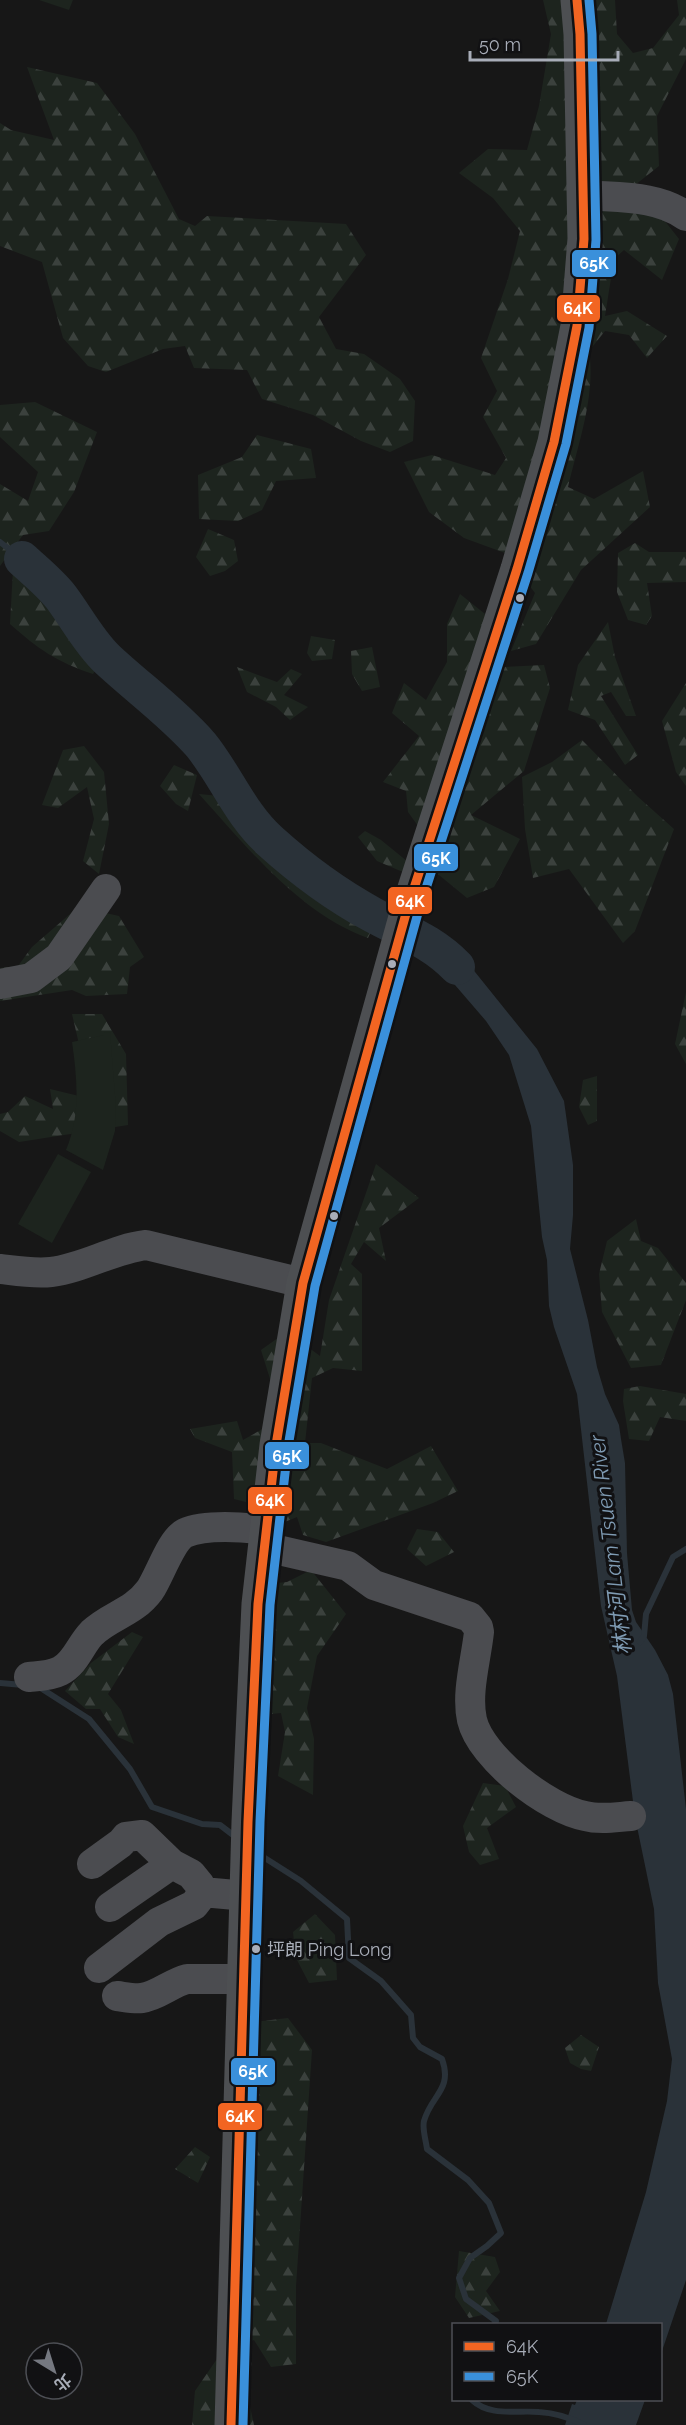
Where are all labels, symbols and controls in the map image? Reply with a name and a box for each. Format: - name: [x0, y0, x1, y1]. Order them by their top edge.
- scale bar: [470, 24, 618, 62]
- text: 50 m: [479, 34, 521, 55]
- line badge: 65K: [571, 249, 617, 278]
- text: 65K: [579, 254, 609, 273]
- line badge: 64K: [556, 294, 601, 323]
- text: 64K: [563, 299, 593, 318]
- unlabelled marker: [514, 592, 526, 604]
- line badge: 65K: [413, 843, 459, 872]
- text: 65K: [421, 849, 451, 868]
- line badge: 64K: [387, 886, 433, 915]
- text: 64K: [395, 892, 425, 911]
- unlabelled marker: [386, 958, 398, 970]
- unlabelled marker: [328, 1210, 340, 1222]
- water label: 林村河 Lam Tsuen River: [584, 1433, 636, 1656]
- line badge: 65K: [264, 1441, 310, 1470]
- text: 65K: [272, 1447, 302, 1466]
- line badge: 64K: [247, 1486, 293, 1515]
- text: 64K: [255, 1491, 285, 1510]
- place label: 坪朗 Ping Long: [267, 1939, 392, 1960]
- marker: 坪朗 Ping Long: [250, 1943, 262, 1955]
- line badge: 65K: [230, 2057, 276, 2086]
- text: 65K: [238, 2062, 268, 2081]
- line badge: 64K: [217, 2102, 263, 2131]
- text: 64K: [225, 2107, 255, 2126]
- legend: [452, 2323, 662, 2401]
- text: 64K: [506, 2336, 539, 2357]
- north arrow: [24, 2341, 84, 2401]
- text: 65K: [506, 2366, 539, 2387]
- text: 北: [51, 2370, 75, 2395]

